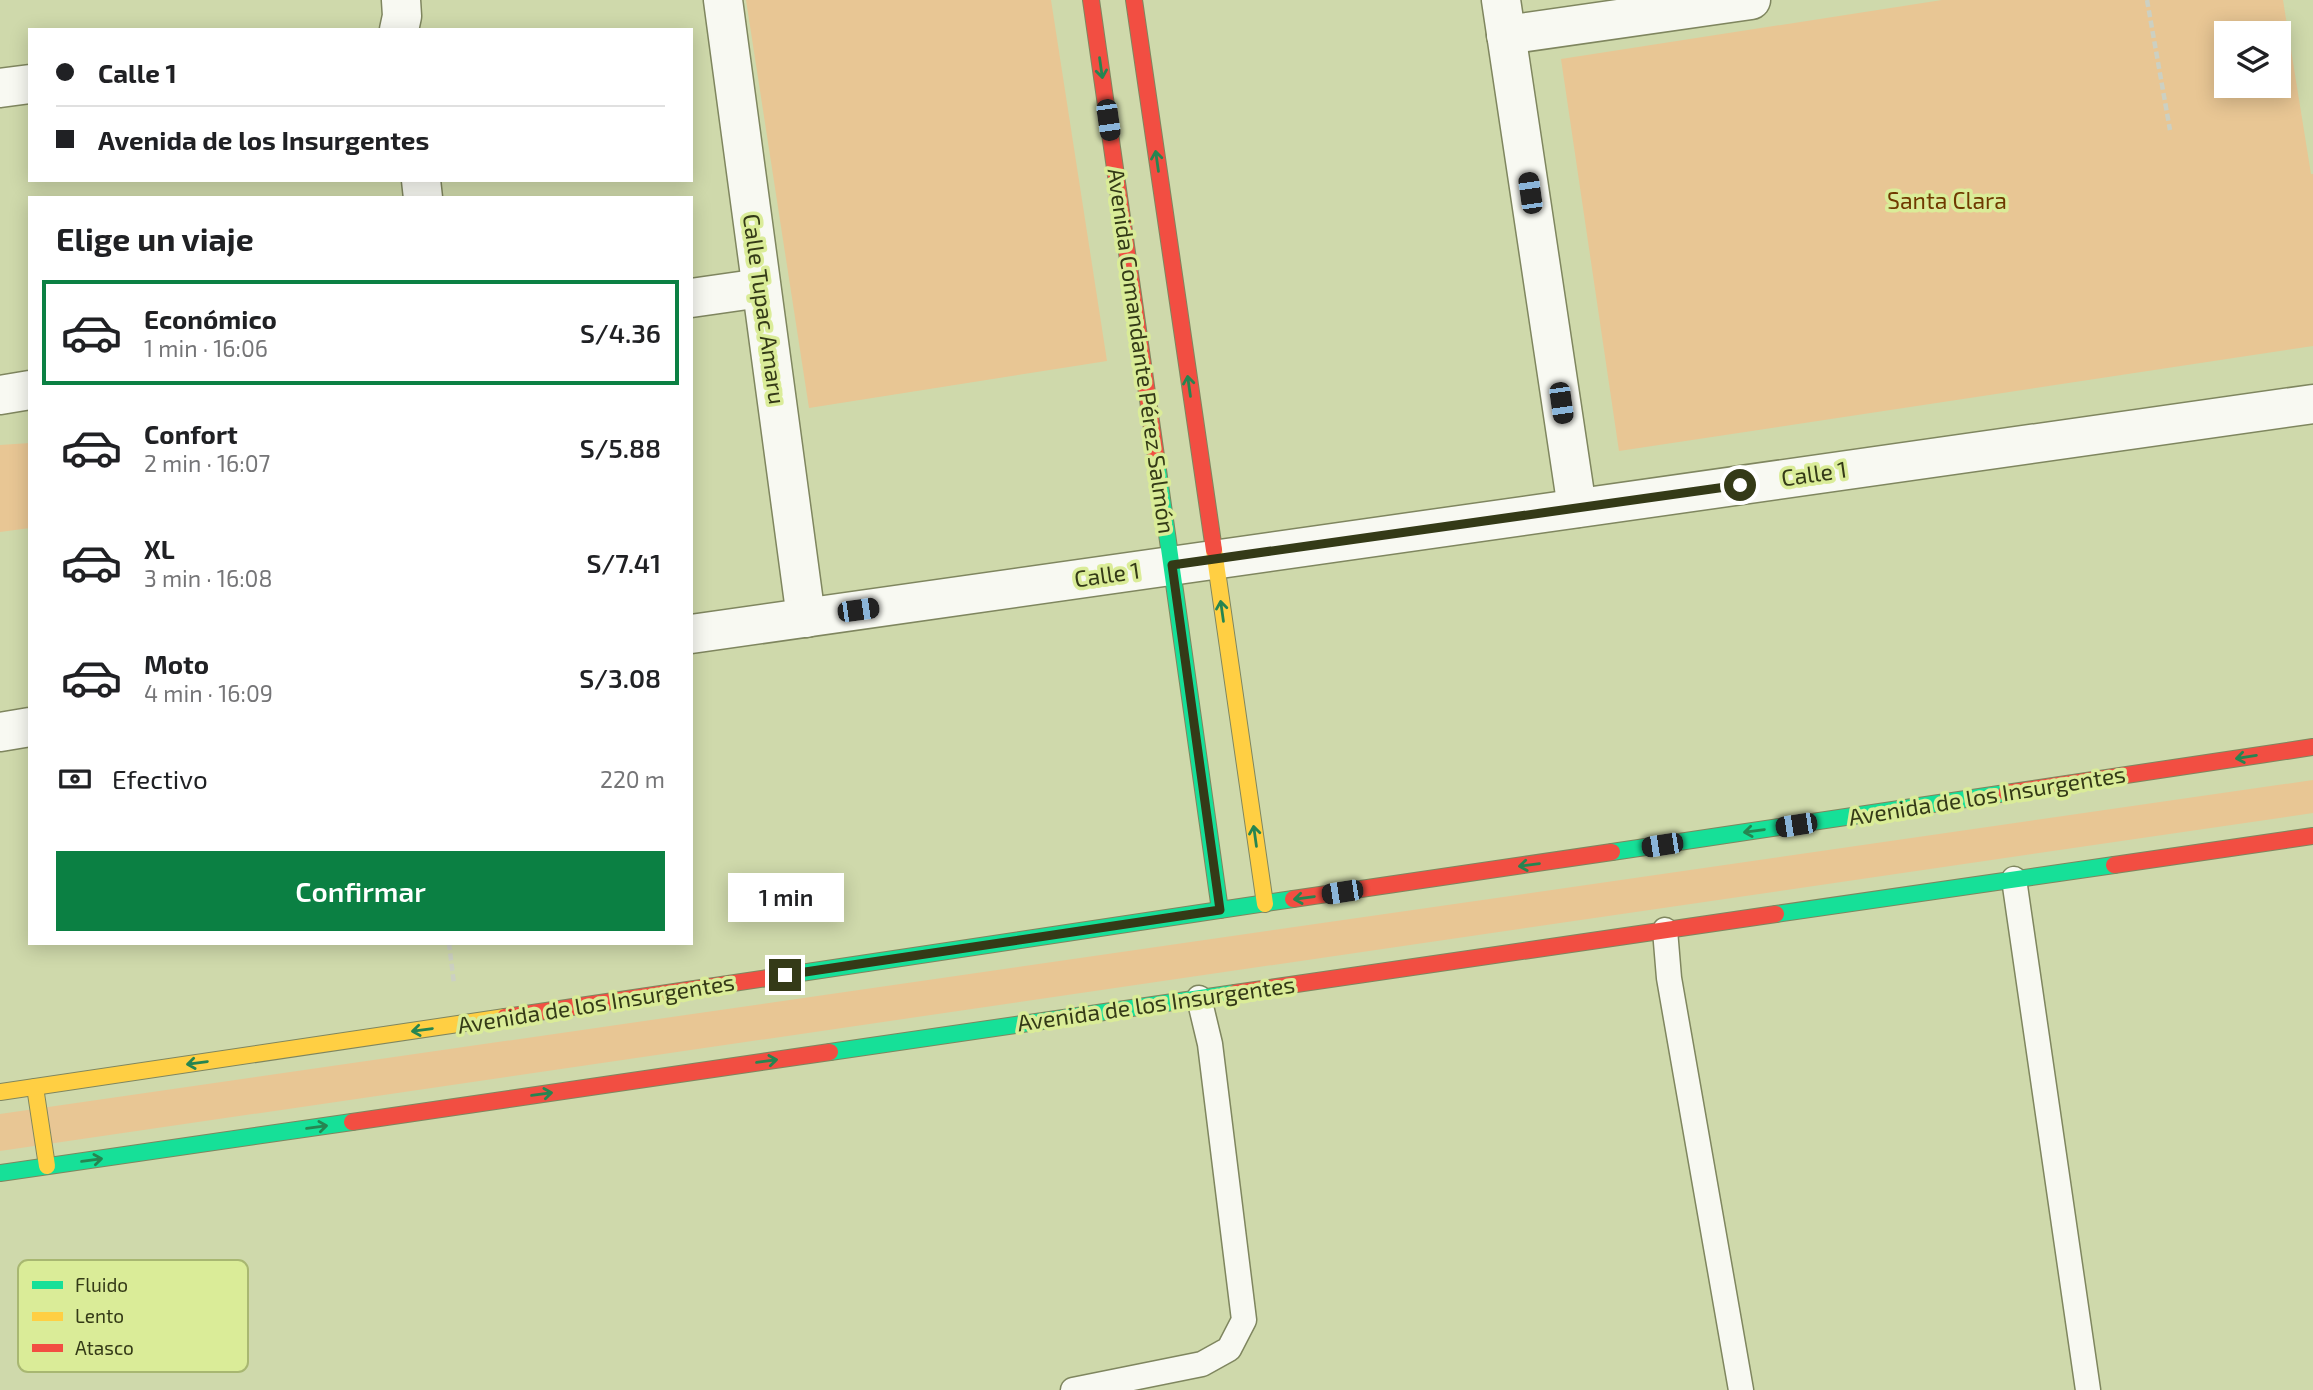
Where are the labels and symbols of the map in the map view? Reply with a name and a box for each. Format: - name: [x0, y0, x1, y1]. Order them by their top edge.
- one-way arrow: [1094, 56, 1107, 78]
- car: [1095, 98, 1122, 142]
- one-way arrow: [1150, 150, 1163, 173]
- street label: Avenida Comandante Pérez Salmón: [1102, 166, 1182, 535]
- car: [1517, 171, 1544, 215]
- park label: Santa Clara: [1887, 186, 2007, 214]
- street label: Calle Tupac Amaru: [738, 212, 792, 406]
- one-way arrow: [1183, 375, 1196, 398]
- car: [1548, 381, 1575, 425]
- street label: Calle 1: [1779, 455, 1849, 491]
- route start: [1724, 469, 1756, 501]
- street label: Calle 1: [1072, 556, 1142, 592]
- car: [836, 597, 881, 623]
- one-way arrow: [1215, 600, 1228, 623]
- one-way arrow: [2235, 751, 2257, 764]
- street label: Avenida de los Insurgentes: [1846, 759, 2127, 831]
- car: [1774, 811, 1819, 839]
- one-way arrow: [1248, 825, 1261, 848]
- one-way arrow: [1743, 825, 1766, 838]
- car: [1640, 831, 1685, 859]
- one-way arrow: [1518, 858, 1541, 871]
- callout: 1 min: [727, 874, 843, 922]
- car: [1320, 878, 1365, 906]
- one-way arrow: [1293, 892, 1316, 905]
- route end: [769, 959, 801, 991]
- street label: Avenida de los Insurgentes: [455, 967, 736, 1039]
- street label: Avenida de los Insurgentes: [1015, 970, 1297, 1036]
- one-way arrow: [411, 1023, 434, 1036]
- one-way arrow: [755, 1054, 778, 1067]
- one-way arrow: [186, 1057, 209, 1070]
- one-way arrow: [530, 1087, 553, 1100]
- one-way arrow: [305, 1120, 328, 1133]
- one-way arrow: [80, 1153, 103, 1166]
- legend: [18, 1260, 248, 1372]
- text: Fluido: [75, 1273, 128, 1296]
- text: Lento: [75, 1304, 124, 1327]
- text: Atasco: [75, 1336, 134, 1359]

